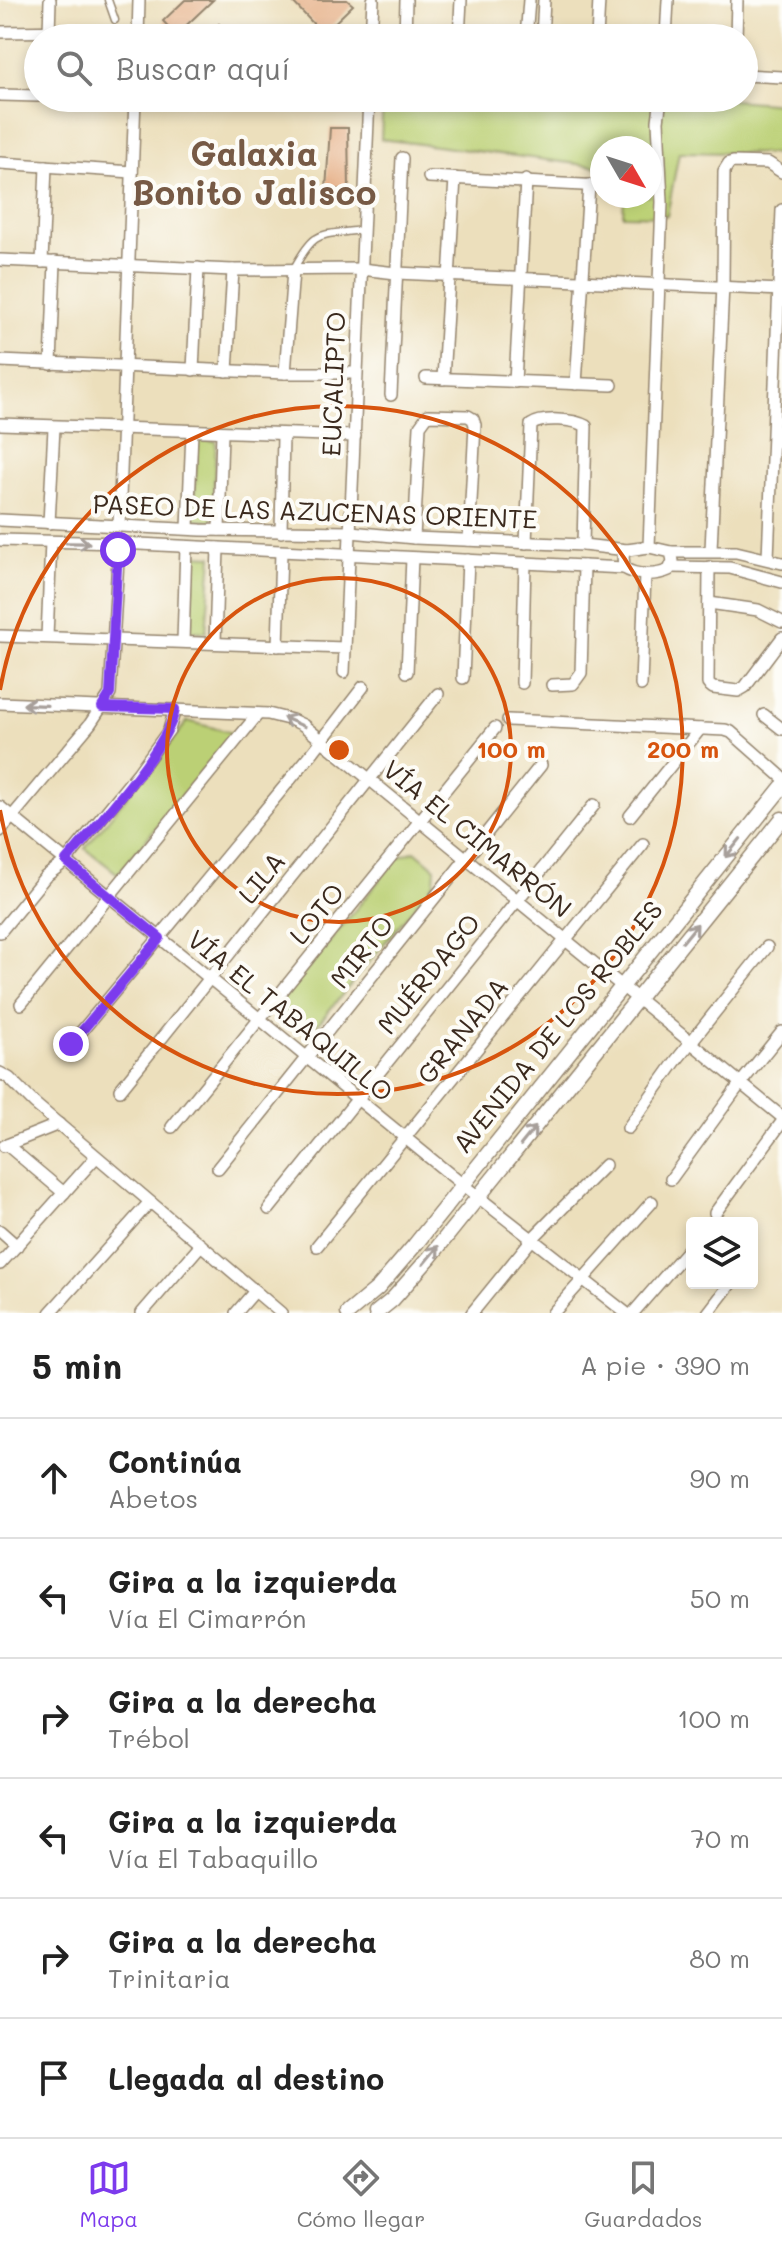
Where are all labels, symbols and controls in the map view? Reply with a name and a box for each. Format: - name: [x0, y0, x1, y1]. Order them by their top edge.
- search box: [24, 24, 758, 112]
- icon: search: [52, 46, 96, 90]
- text: Buscar aquí: [116, 48, 290, 88]
- district label: Galaxia Bonito Jalisco: [132, 130, 376, 214]
- north arrow: [590, 136, 662, 208]
- street label: EUCALIPTO: [313, 311, 353, 457]
- street label: PASEO DE LAS AZUCENAS ORIENTE: [92, 486, 538, 536]
- route start: [100, 532, 136, 568]
- one-way arrow: [64, 535, 91, 550]
- one-way arrow: [22, 697, 49, 712]
- one-way arrow: [282, 714, 306, 729]
- text: 100 m: [476, 733, 546, 764]
- text: 200 m: [647, 733, 719, 764]
- centre of rings: [325, 736, 353, 764]
- street label: VÍA EL CIMARRÓN: [376, 752, 579, 925]
- one-way arrow: [724, 837, 742, 858]
- street label: LILA: [230, 845, 292, 910]
- street label: LOTO: [281, 876, 351, 951]
- street label: AVENIDA DE LOS ROBLES: [445, 893, 670, 1160]
- street label: MUÉRDAGO: [369, 906, 487, 1041]
- street label: MIRTO: [322, 908, 400, 995]
- street label: VÍA EL TABAQUILLO: [181, 922, 400, 1109]
- one-way arrow: [681, 923, 699, 944]
- street label: GRANADA: [409, 970, 515, 1090]
- route end: [53, 1026, 89, 1062]
- one-way arrow: [519, 1126, 536, 1147]
- map controls: [686, 1217, 758, 1289]
- button: layers: [686, 1217, 758, 1289]
- one-way arrow: [422, 1245, 440, 1266]
- text: 5 min: [32, 1343, 122, 1388]
- text: A pie · 390 m: [580, 1348, 750, 1382]
- text: Continúa: [108, 1441, 242, 1481]
- icon: ahead: [32, 1456, 76, 1500]
- text: 90 m: [690, 1461, 750, 1495]
- text: Abetos: [108, 1481, 198, 1515]
- text: Gira a la izquierda: [108, 1561, 397, 1601]
- icon: left: [32, 1576, 76, 1620]
- text: 50 m: [690, 1581, 750, 1615]
- text: Vía El Cimarrón: [108, 1601, 307, 1635]
- text: Gira a la derecha: [108, 1681, 377, 1721]
- icon: right: [32, 1696, 76, 1740]
- text: 100 m: [677, 1701, 750, 1735]
- text: Trébol: [108, 1721, 190, 1755]
- text: Gira a la izquierda: [108, 1801, 397, 1841]
- icon: left: [32, 1816, 76, 1860]
- text: 70 m: [690, 1821, 750, 1855]
- text: Vía El Tabaquillo: [108, 1841, 318, 1875]
- text: Gira a la derecha: [108, 1921, 377, 1961]
- icon: right: [32, 1936, 76, 1980]
- text: 80 m: [689, 1941, 750, 1975]
- text: Trinitaria: [108, 1961, 231, 1995]
- icon: arrive: [32, 2056, 76, 2100]
- text: Llegada al destino: [108, 2058, 384, 2098]
- tab: Mapa: [79, 2156, 138, 2233]
- tab: Cómo llegar: [297, 2156, 425, 2233]
- tab: Guardados: [584, 2156, 703, 2233]

